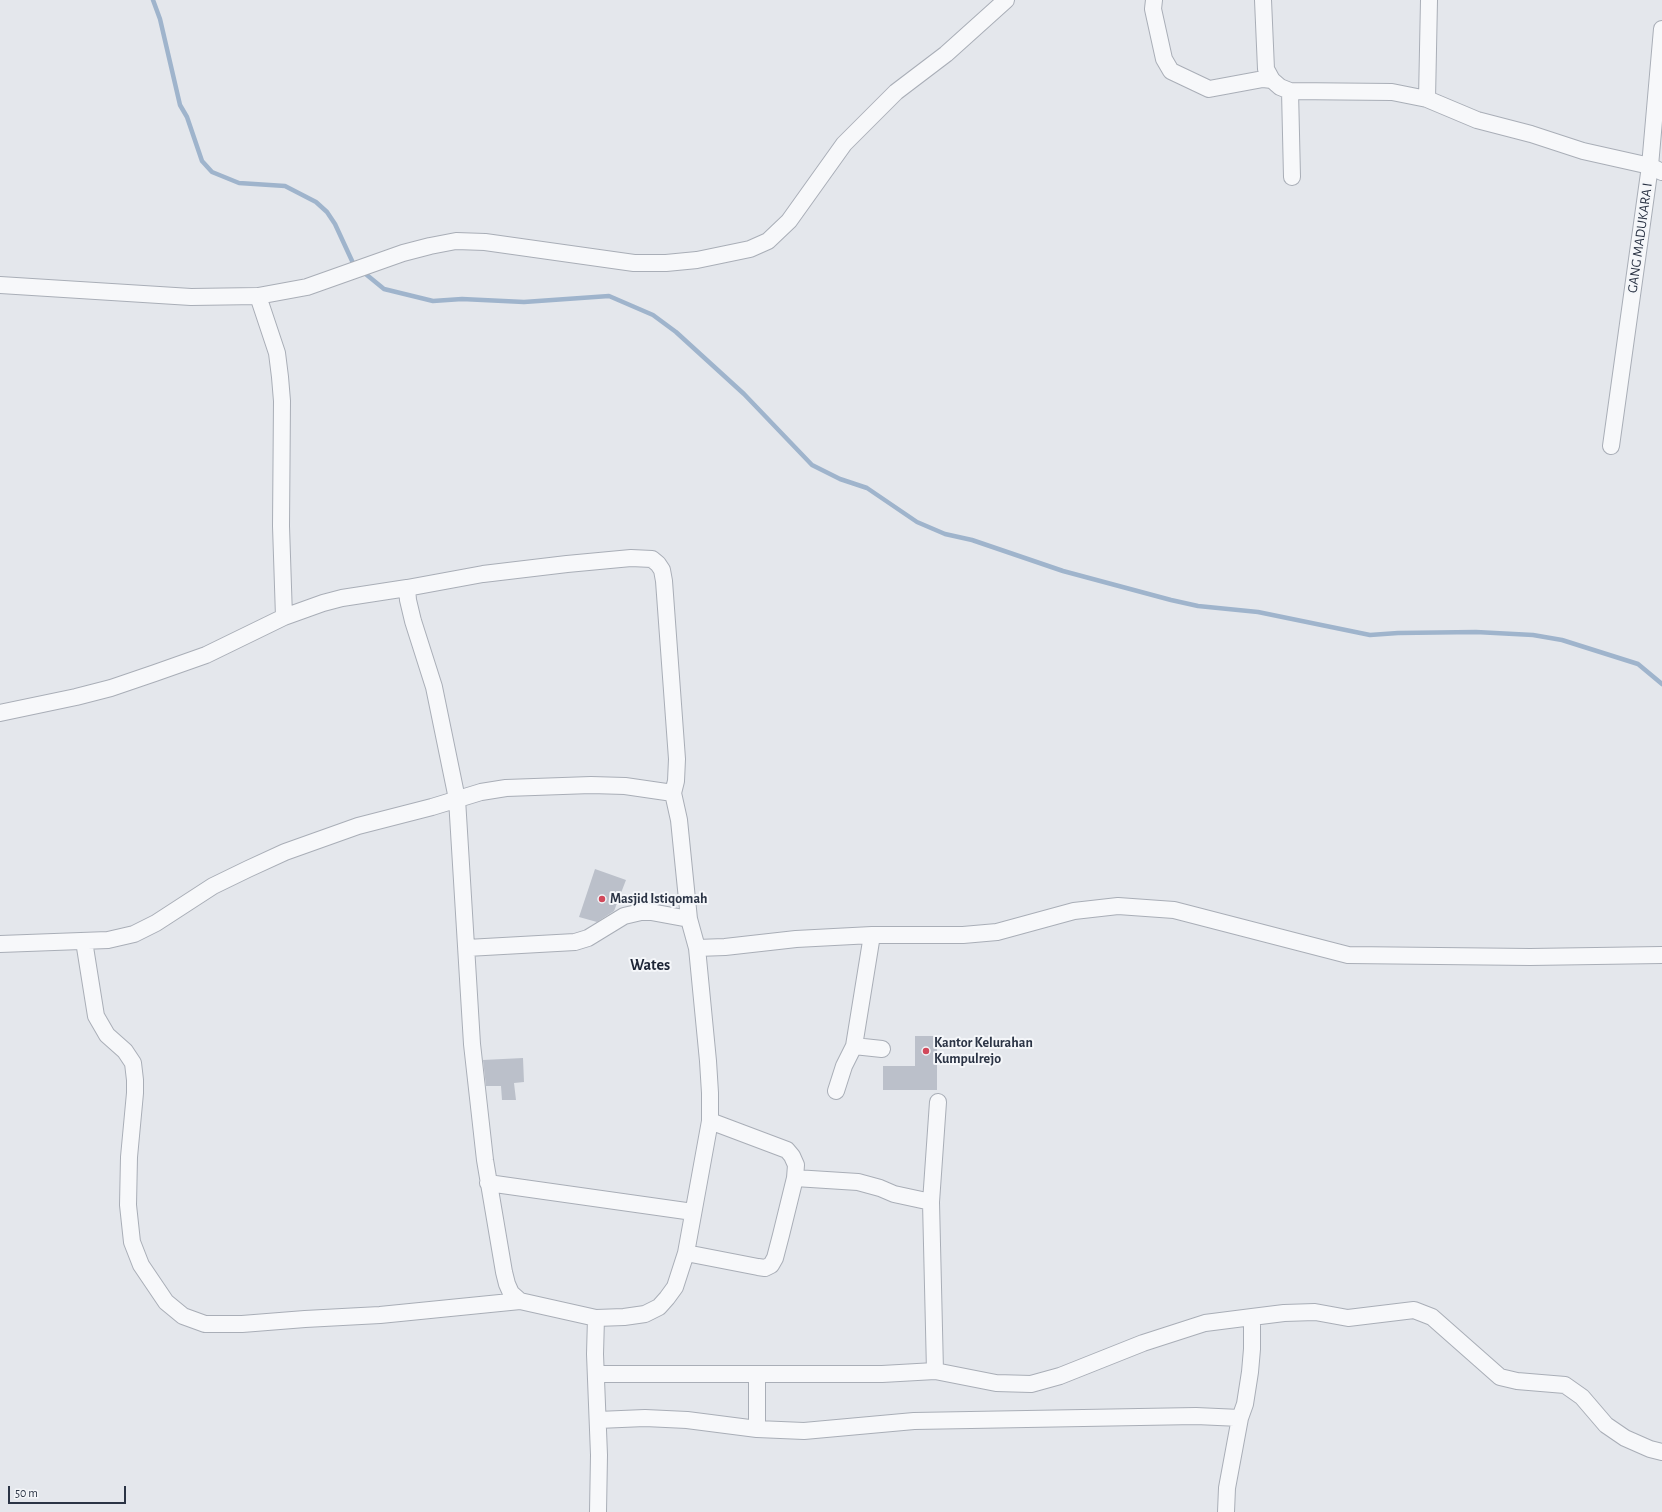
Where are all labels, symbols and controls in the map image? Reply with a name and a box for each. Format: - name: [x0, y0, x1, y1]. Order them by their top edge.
- street label: GANG MADUKARA I: [1624, 182, 1656, 294]
- place label: Masjid Istiqomah: [610, 891, 708, 907]
- marker: Masjid Istiqomah: [597, 894, 607, 904]
- district label: Wates: [630, 955, 670, 975]
- place label: Kantor Kelurahan Kumpulrejo: [934, 1035, 1033, 1068]
- marker: Kantor Kelurahan Kumpulrejo: [921, 1046, 931, 1056]
- scale bar: [10, 1478, 128, 1504]
- text: 50 m: [15, 1487, 38, 1499]

